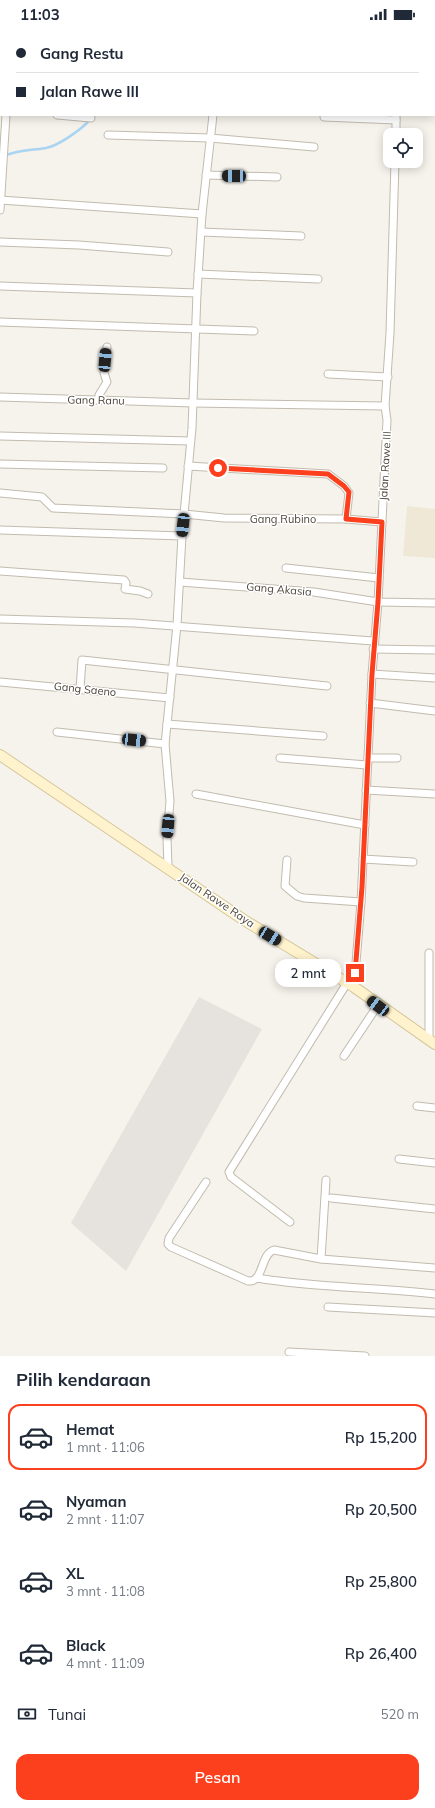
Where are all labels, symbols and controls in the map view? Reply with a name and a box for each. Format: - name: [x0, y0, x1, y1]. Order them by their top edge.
- text: 11:03: [20, 5, 60, 24]
- text: Gang Restu: [40, 44, 124, 63]
- text: Jalan Rawe III: [40, 82, 139, 101]
- map controls: [383, 128, 423, 168]
- button: locate: [383, 128, 423, 168]
- car: [222, 170, 246, 182]
- car: [98, 348, 112, 372]
- street label: Gang Ranu: [67, 392, 125, 408]
- street label: Jalan Rawe III: [376, 431, 394, 501]
- route start: [209, 459, 227, 477]
- car: [176, 512, 190, 538]
- street label: Gang Rubino: [250, 512, 316, 526]
- street label: Gang Akasia: [246, 579, 312, 599]
- street label: Gang Saeno: [53, 679, 117, 699]
- car: [121, 733, 147, 747]
- car: [161, 814, 175, 838]
- street label: Jalan Rawe Raya: [177, 870, 257, 930]
- car: [257, 925, 283, 947]
- callout: 2 mnt: [275, 959, 341, 987]
- route end: [346, 964, 364, 982]
- text: 2 mnt: [290, 965, 326, 981]
- car: [365, 994, 391, 1018]
- text: Pilih kendaraan: [16, 1368, 151, 1391]
- icon: car: [18, 1419, 54, 1455]
- text: Hemat: [66, 1420, 114, 1439]
- text: Rp 15,200: [345, 1428, 417, 1447]
- text: 1 mnt · 11:06: [66, 1439, 145, 1455]
- icon: car: [18, 1491, 54, 1527]
- text: Nyaman: [66, 1492, 126, 1511]
- text: Rp 20,500: [345, 1500, 417, 1519]
- text: 2 mnt · 11:07: [66, 1511, 145, 1527]
- icon: car: [18, 1563, 54, 1599]
- text: XL: [66, 1564, 84, 1583]
- text: Rp 25,800: [345, 1572, 417, 1591]
- text: 3 mnt · 11:08: [66, 1583, 145, 1599]
- icon: car: [18, 1635, 54, 1671]
- text: Black: [66, 1636, 105, 1655]
- text: Rp 26,400: [345, 1644, 417, 1663]
- text: 4 mnt · 11:09: [66, 1655, 145, 1671]
- icon: cash: [16, 1703, 38, 1725]
- text: Tunai: [48, 1705, 86, 1724]
- text: 520 m: [381, 1706, 419, 1722]
- button: Pesan: [16, 1754, 419, 1800]

